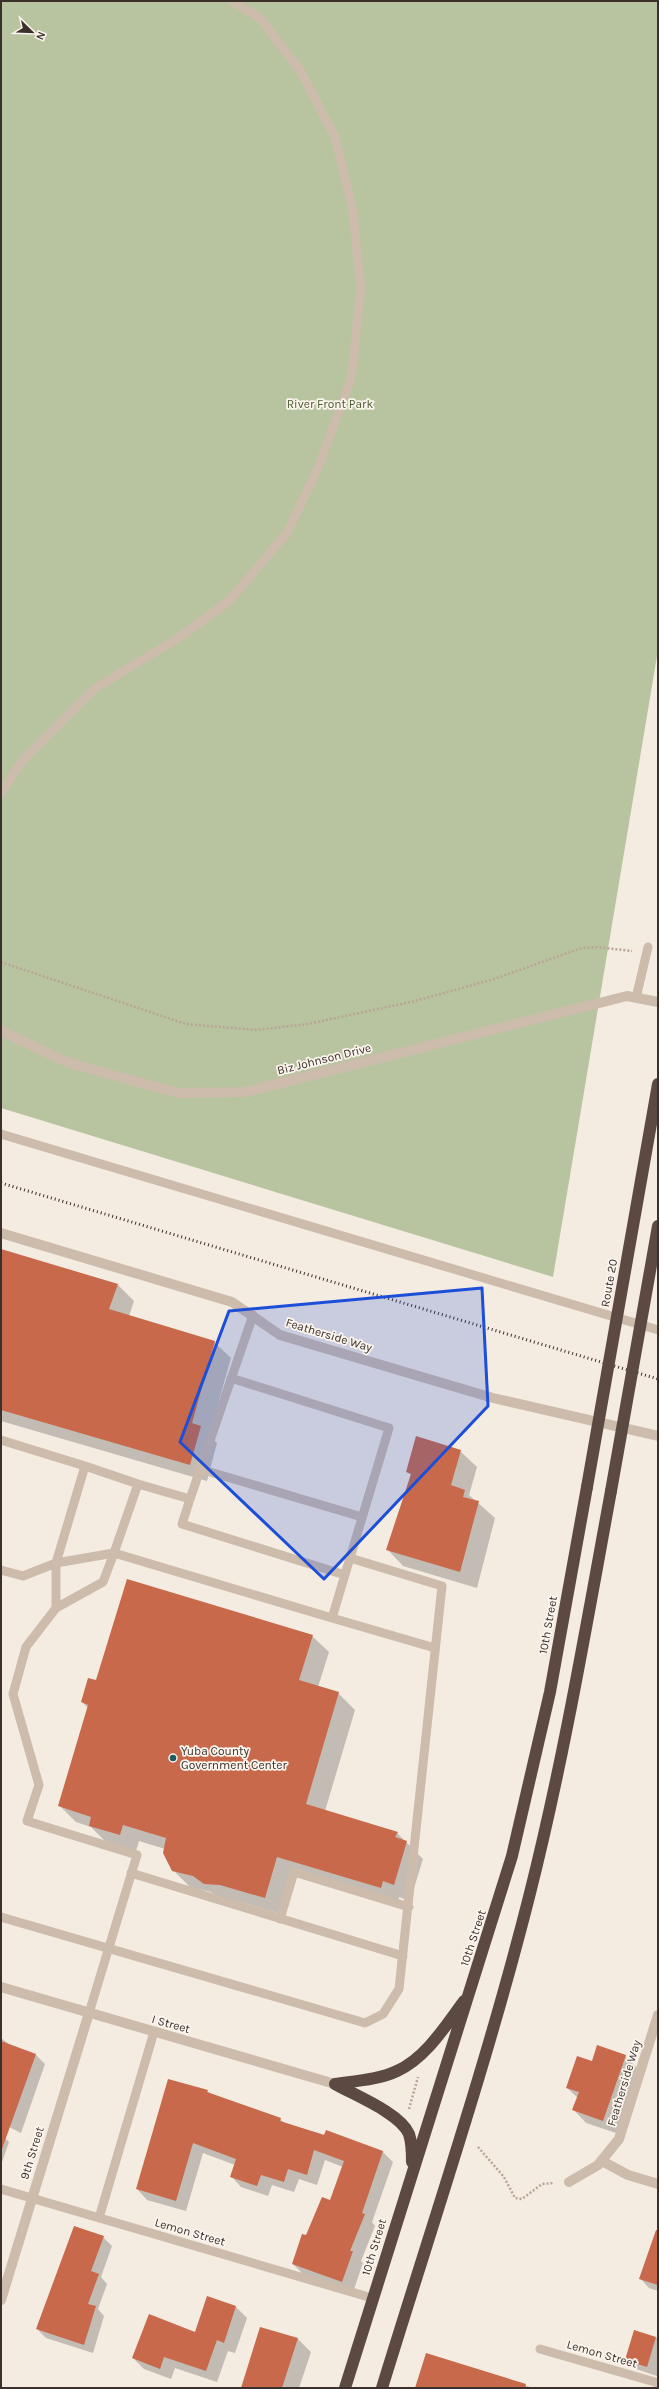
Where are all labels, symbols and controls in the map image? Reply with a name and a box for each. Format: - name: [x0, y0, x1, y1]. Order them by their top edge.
- north arrow: [12, 12, 52, 52]
- text: N: [33, 30, 48, 42]
- park label: River Front Park: [287, 397, 373, 411]
- street label: Biz Johnson Drive: [276, 1041, 372, 1077]
- street label: Route 20: [598, 1258, 620, 1308]
- street label: Featherside Way: [284, 1315, 374, 1355]
- street label: 10th Street: [536, 1594, 560, 1655]
- place label: Yuba County Government Center: [181, 1744, 287, 1772]
- marker: Yuba County Government Center: [168, 1753, 178, 1763]
- street label: 10th Street: [457, 1907, 489, 1968]
- street label: I Street: [150, 2012, 192, 2036]
- street label: Featherside Way: [604, 2038, 644, 2128]
- street label: 9th Street: [17, 2124, 47, 2181]
- street label: Lemon Street: [153, 2215, 227, 2249]
- street label: 10th Street: [359, 2216, 389, 2277]
- street label: Lemon Street: [565, 2337, 639, 2371]

